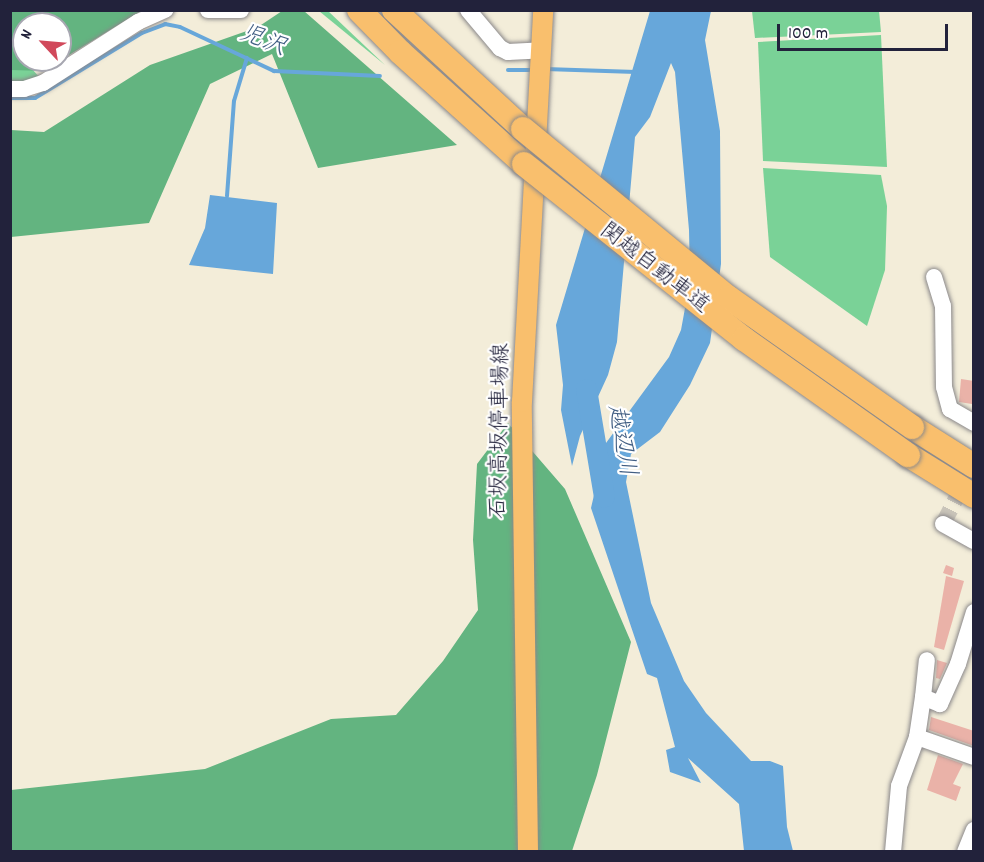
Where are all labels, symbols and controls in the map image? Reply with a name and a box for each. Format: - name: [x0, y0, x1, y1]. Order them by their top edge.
- north arrow: [12, 12, 72, 72]
- scale bar: [780, 12, 951, 50]
- water label: 児沢: [234, 20, 290, 64]
- text: 100 m: [788, 22, 828, 47]
- text: N: [15, 26, 39, 43]
- street label: 関越自動車道: [594, 218, 714, 320]
- street label: 石坂高坂停車場線: [486, 343, 516, 519]
- water label: 越辺川: [600, 403, 640, 479]

